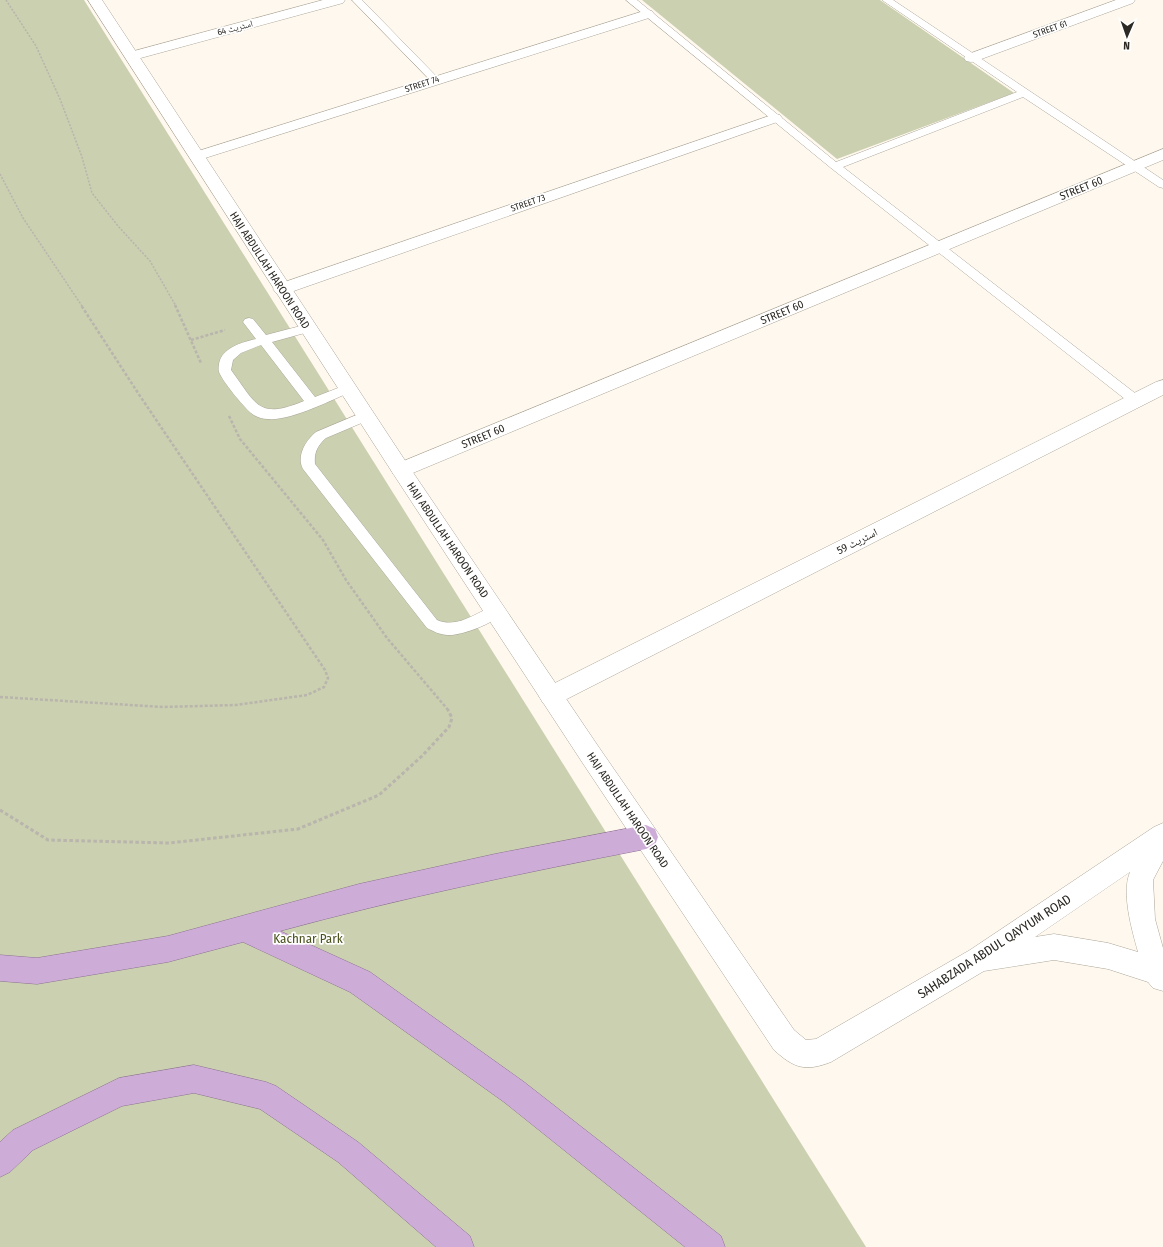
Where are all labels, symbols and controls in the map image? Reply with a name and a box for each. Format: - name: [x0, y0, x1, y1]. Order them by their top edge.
- north arrow: [1107, 16, 1147, 56]
- street label: اسٹریٹ 64: [216, 18, 254, 38]
- street label: STREET 61: [1032, 18, 1068, 40]
- text: N: [1123, 39, 1130, 52]
- street label: STREET 74: [403, 74, 441, 94]
- street label: STREET 60: [1058, 174, 1105, 203]
- street label: STREET 73: [509, 192, 547, 214]
- street label: HAJI ABDULLAH HAROON ROAD: [227, 209, 312, 331]
- street label: STREET 60: [759, 297, 806, 327]
- street label: STREET 60: [460, 421, 507, 451]
- street label: HAJI ABDULLAH HAROON ROAD: [404, 480, 491, 601]
- street label: اسٹریٹ 59: [835, 526, 880, 557]
- street label: HAJI ABDULLAH HAROON ROAD: [584, 750, 671, 871]
- street label: SAHABZADA ABDUL QAYYUM ROAD: [915, 891, 1074, 1002]
- park label: Kachnar Park: [273, 931, 344, 946]

